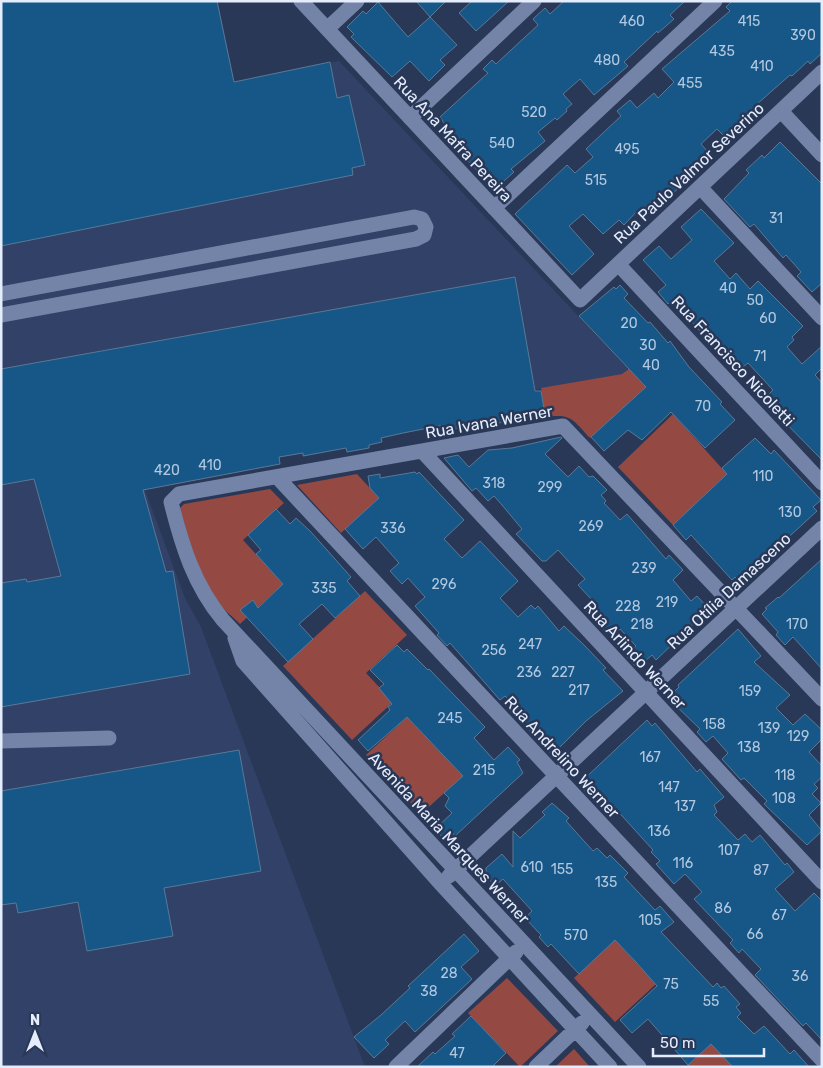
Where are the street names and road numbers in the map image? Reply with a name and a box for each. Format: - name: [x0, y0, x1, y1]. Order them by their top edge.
- street label: Rua Ana Mafra Pereira: [390, 72, 516, 206]
- street label: Rua Paulo Valmor Severino: [610, 98, 768, 248]
- street label: Rua Francisco Nicoletti: [668, 292, 798, 430]
- street label: Rua Ivana Werner: [424, 401, 554, 443]
- street label: Rua Otília Damasceno: [663, 529, 795, 653]
- street label: Rua Arlindo Werner: [580, 597, 690, 713]
- street label: Rua Andrelino Werner: [501, 692, 623, 822]
- street label: Avenida Maria Marques Werner: [364, 748, 534, 928]

